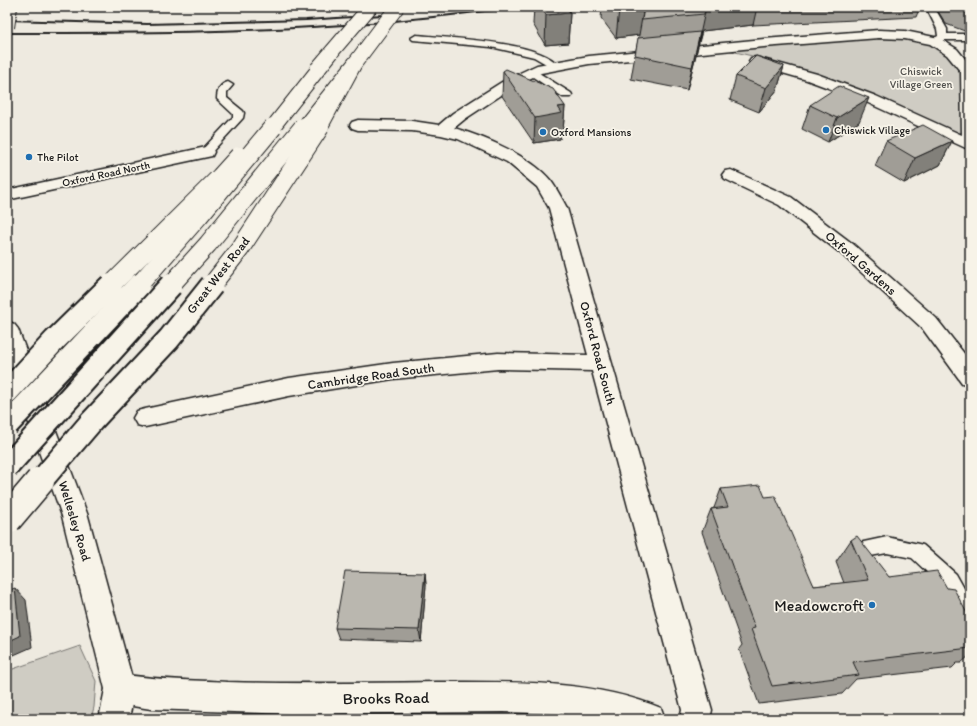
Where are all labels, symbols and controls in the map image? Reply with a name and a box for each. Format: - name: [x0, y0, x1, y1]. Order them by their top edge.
- park label: Chiswick Village Green: [890, 65, 952, 91]
- place label: Chiswick Village: [834, 124, 910, 137]
- marker: Chiswick Village: [821, 125, 831, 135]
- place label: Oxford Mansions: [551, 126, 632, 139]
- marker: Oxford Mansions: [538, 127, 548, 137]
- place label: The Pilot: [37, 151, 79, 164]
- marker: The Pilot: [24, 152, 34, 162]
- street label: Oxford Road North: [61, 158, 151, 190]
- street label: Oxford Gardens: [822, 228, 900, 298]
- street label: Great West Road: [183, 233, 253, 316]
- street label: Oxford Road South: [577, 300, 619, 406]
- street label: Cambridge Road South: [307, 360, 436, 392]
- street label: Wellesley Road: [56, 479, 94, 563]
- place label: Meadowcroft: [774, 596, 864, 615]
- marker: Meadowcroft: [867, 600, 877, 610]
- street label: Brooks Road: [342, 688, 430, 708]

